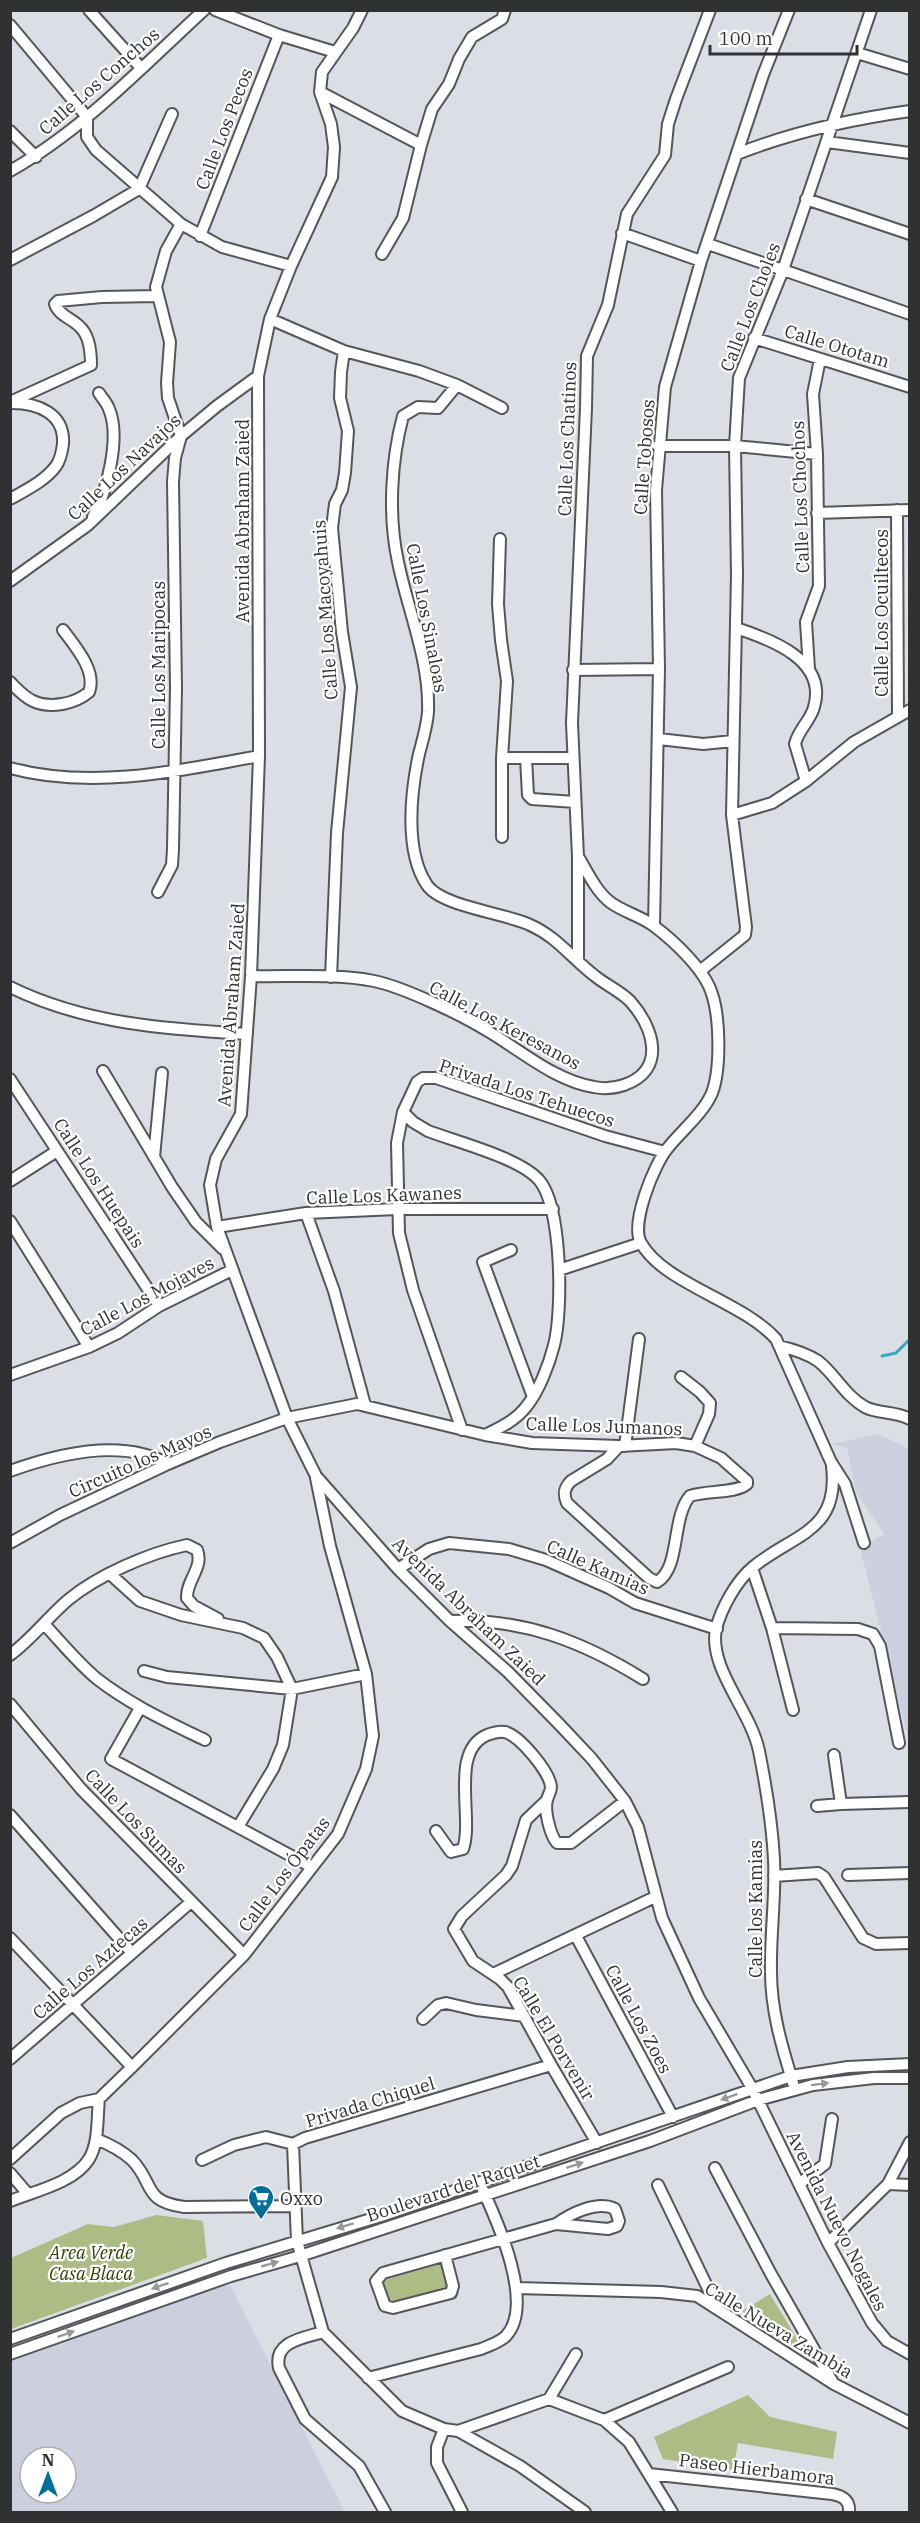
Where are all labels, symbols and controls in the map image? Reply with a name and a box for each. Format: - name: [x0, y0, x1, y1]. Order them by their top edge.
- scale bar: [710, 18, 857, 56]
- street label: Calle Los Conchos: [34, 22, 164, 140]
- text: 100 m: [719, 27, 773, 50]
- street label: Calle Los Pecos: [190, 65, 258, 193]
- street label: Calle Los Choles: [715, 239, 785, 375]
- street label: Calle Ototam: [782, 319, 892, 373]
- street label: Calle Los Chatinos: [553, 361, 581, 517]
- street label: Calle Tobosos: [628, 398, 660, 516]
- street label: Calle Los Navajos: [62, 409, 186, 525]
- street label: Avenida Abraham Zaied: [231, 419, 254, 623]
- street label: Calle Los Chochos: [786, 420, 814, 574]
- street label: Calle Los Macoyahuis: [307, 519, 343, 701]
- street label: Calle Los Ocuiltecos: [870, 529, 893, 697]
- street label: Calle Los Sinaloas: [401, 541, 453, 695]
- street label: Calle Los Maripocas: [147, 581, 170, 749]
- street label: Avenida Abraham Zaied: [212, 902, 250, 1108]
- street label: Calle Los Keresanos: [425, 975, 585, 1075]
- street label: Privada Los Tehuecos: [436, 1054, 618, 1132]
- street label: Calle Los Huepais: [48, 1114, 150, 1252]
- street label: Calle Los Kawanes: [306, 1181, 462, 1209]
- street label: Calle Los Mojaves: [76, 1251, 218, 1341]
- street label: Calle Los Jumanos: [525, 1412, 683, 1440]
- street label: Circuito los Mayos: [65, 1419, 215, 1503]
- street label: Avenida Abraham Zaied: [388, 1532, 550, 1690]
- street label: Calle Kamias: [543, 1534, 653, 1600]
- street label: Calle Los Sumas: [80, 1764, 192, 1878]
- street label: Calle Los Ópatas: [233, 1812, 335, 1936]
- street label: Calle los Kamias: [744, 1840, 767, 1978]
- street label: Calle Los Aztecas: [28, 1912, 152, 2024]
- street label: Calle Los Zoes: [601, 1961, 677, 2077]
- street label: Calle El Porvenir: [508, 1972, 600, 2104]
- street label: Privada Chiquel: [302, 2071, 438, 2133]
- one-way arrow: [810, 2080, 829, 2089]
- one-way arrow: [720, 2092, 738, 2102]
- street label: Avenida Nuevo Nogales: [782, 2127, 892, 2315]
- street label: Boulevard del Raquet: [364, 2149, 542, 2227]
- one-way arrow: [566, 2160, 584, 2170]
- supermarket icon: Oxxo: [246, 2183, 276, 2221]
- place label: Oxxo: [280, 2187, 323, 2210]
- one-way arrow: [336, 2222, 354, 2231]
- park label: Area Verde Casa Blaca: [48, 2241, 133, 2285]
- one-way arrow: [261, 2259, 279, 2268]
- street label: Calle Nueva Zambia: [701, 2277, 857, 2383]
- one-way arrow: [151, 2281, 169, 2291]
- one-way arrow: [57, 2329, 75, 2338]
- north arrow: [18, 2445, 78, 2505]
- street label: Paseo Hierbamora: [678, 2448, 836, 2490]
- text: N: [42, 2450, 54, 2470]

